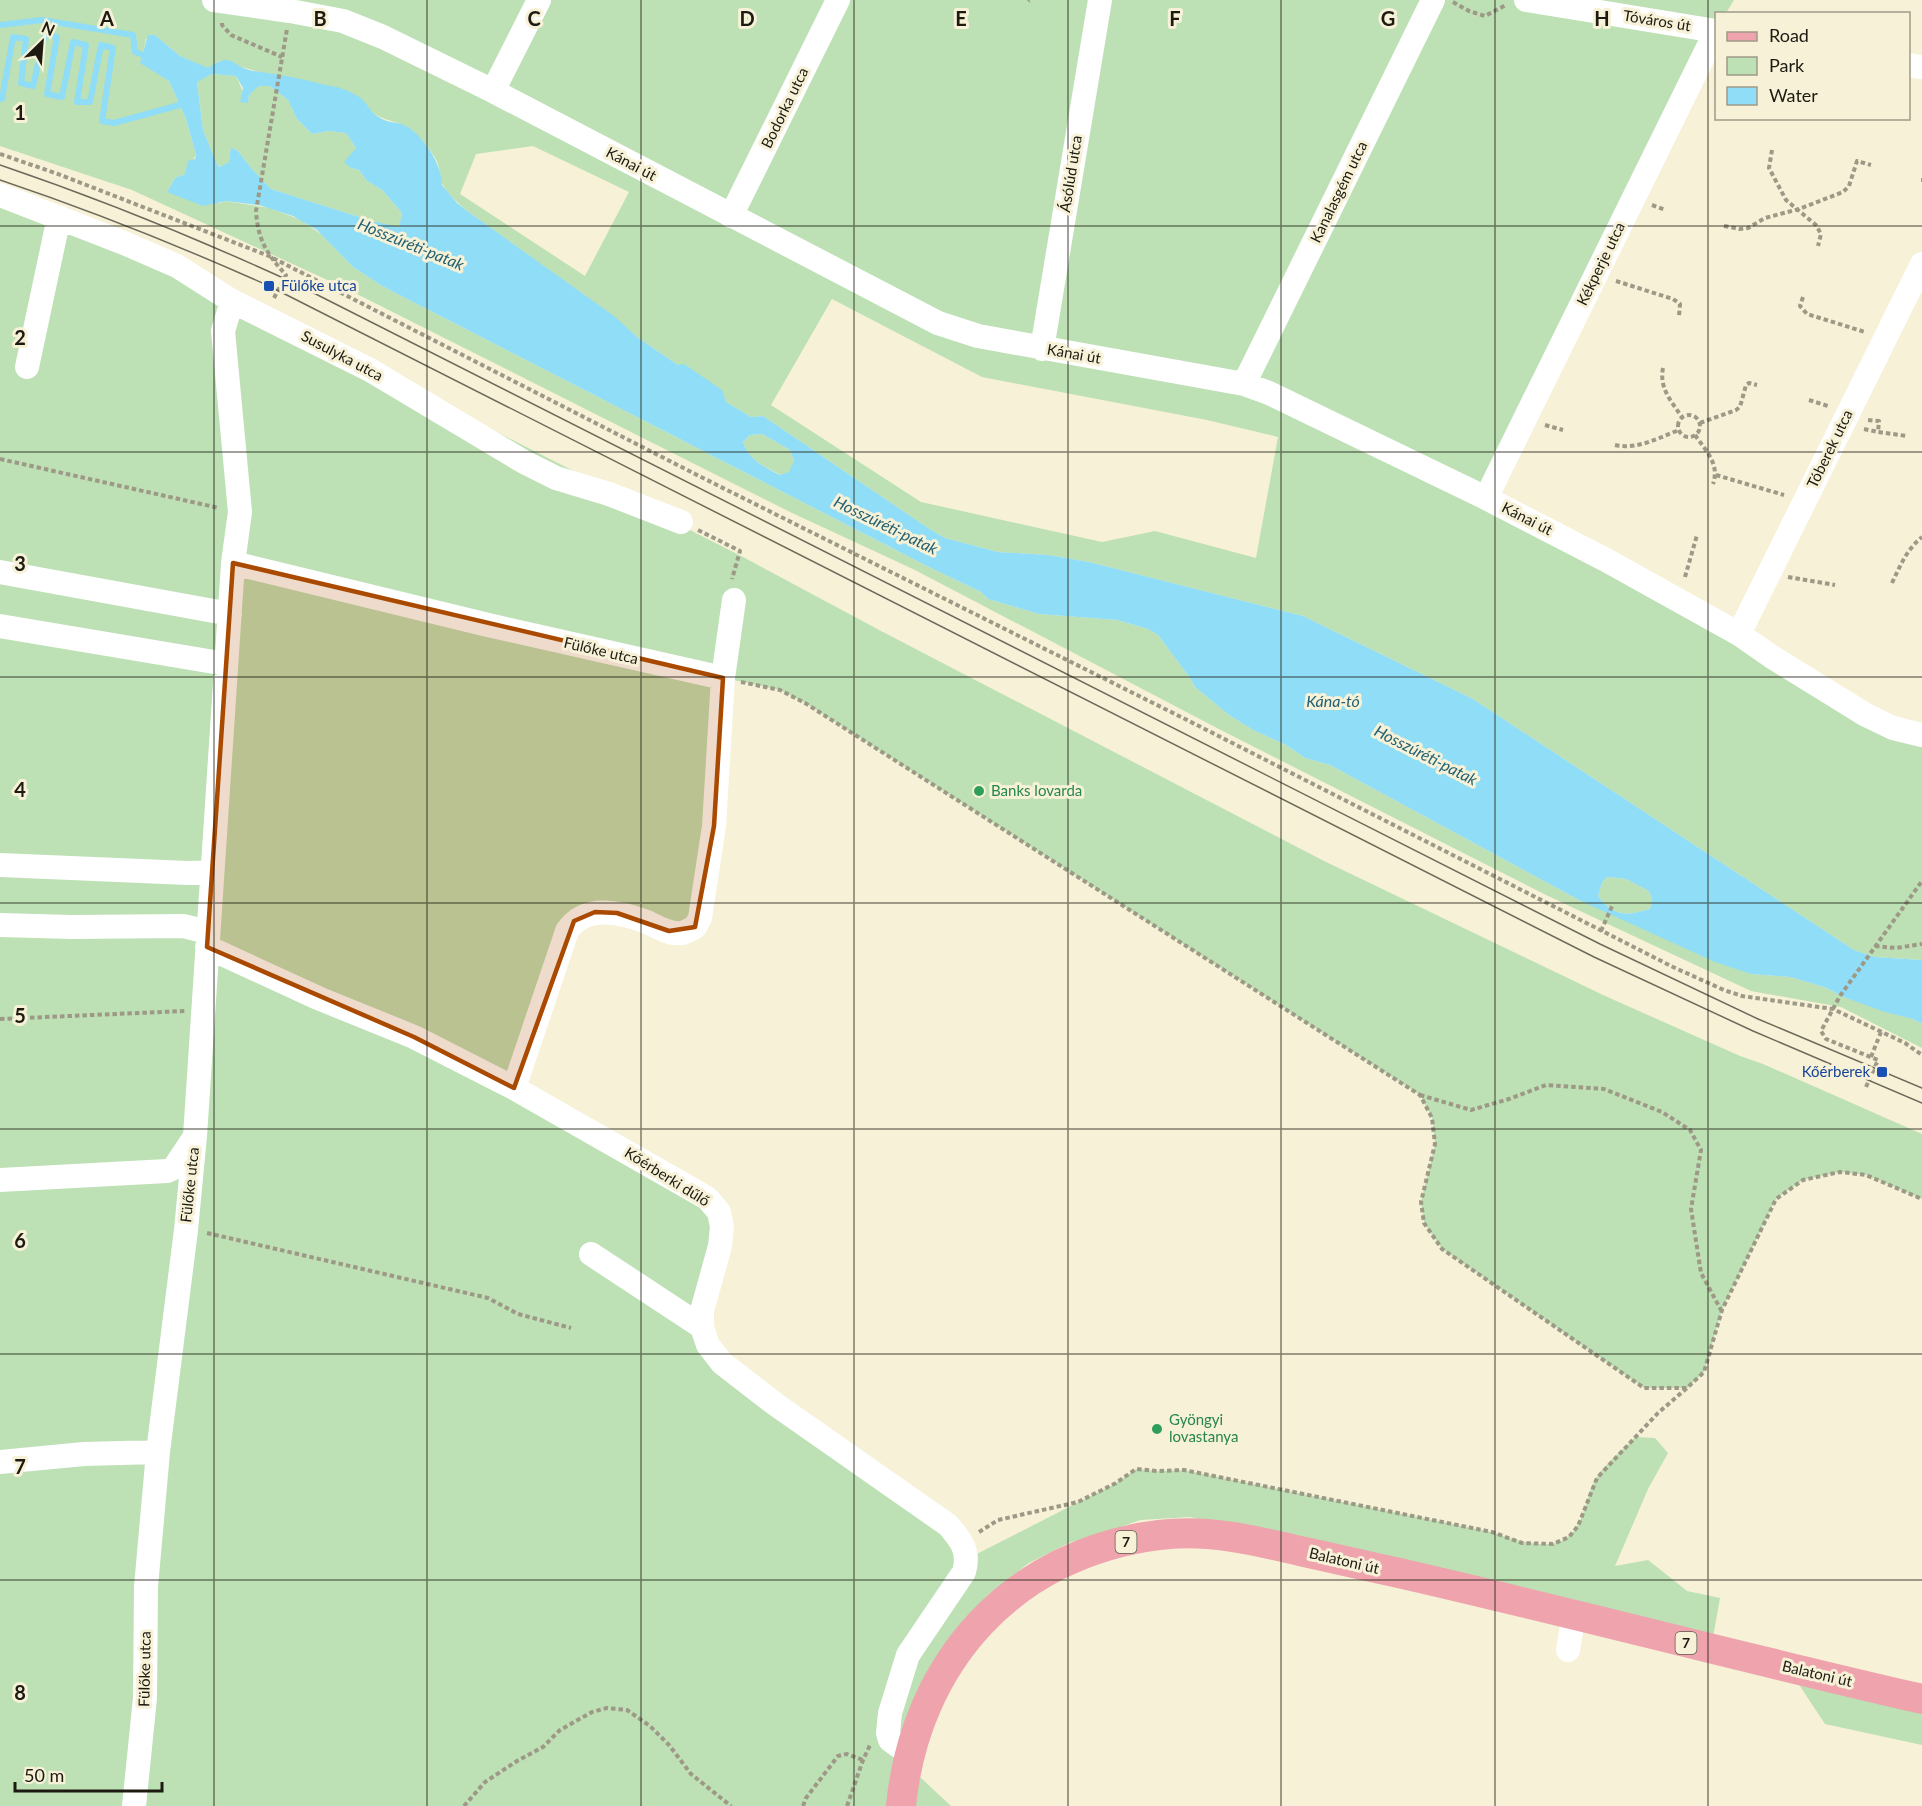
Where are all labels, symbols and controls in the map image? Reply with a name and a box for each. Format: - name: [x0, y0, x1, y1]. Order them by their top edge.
- text: A: [99, 6, 114, 30]
- text: B: [313, 6, 327, 30]
- text: C: [527, 6, 541, 30]
- text: D: [739, 6, 755, 30]
- text: E: [955, 6, 967, 30]
- text: F: [1169, 6, 1181, 30]
- text: G: [1381, 6, 1395, 30]
- text: H: [1594, 6, 1610, 30]
- street label: Tóváros út: [1622, 6, 1693, 34]
- north arrow: [12, 12, 72, 72]
- legend: [1715, 12, 1910, 120]
- text: N: [39, 17, 58, 39]
- text: Road: [1769, 24, 1809, 46]
- text: Park: [1769, 54, 1805, 76]
- street label: Bodorka utca: [757, 64, 811, 151]
- text: Water: [1769, 84, 1818, 106]
- text: 1: [14, 100, 26, 124]
- street label: Ásólúd utca: [1055, 134, 1085, 214]
- street label: Kanalasgém utca: [1306, 138, 1370, 245]
- street label: Kánai út: [603, 142, 660, 184]
- water label: Hosszúréti-patak: [355, 214, 467, 274]
- street label: Kékperje utca: [1572, 219, 1628, 308]
- place label: Fülőke utca: [281, 276, 357, 294]
- marker: Fülőke utca: [262, 279, 276, 293]
- text: 2: [14, 325, 26, 349]
- street label: Susulyka utca: [299, 326, 386, 384]
- street label: Kánai út: [1046, 339, 1103, 367]
- street label: Tóberek utca: [1802, 407, 1856, 491]
- water label: Hosszúréti-patak: [831, 491, 942, 558]
- street label: Kánai út: [1499, 498, 1556, 539]
- text: 3: [14, 551, 26, 575]
- street label: Fülőke utca: [562, 633, 640, 667]
- water label: Kána-tó: [1306, 691, 1360, 710]
- water label: Hosszúréti-patak: [1372, 720, 1481, 789]
- text: 4: [14, 777, 26, 801]
- place label: Banks lovarda: [991, 781, 1082, 799]
- marker: Banks lovarda: [972, 784, 986, 798]
- text: 5: [14, 1003, 26, 1027]
- place label: Kőérberek: [1802, 1062, 1870, 1080]
- marker: Kőérberek: [1875, 1065, 1889, 1079]
- street label: Kőérberki dűlő: [622, 1143, 713, 1209]
- street label: Fülőke utca: [176, 1146, 202, 1223]
- text: 6: [14, 1228, 26, 1252]
- place label: Gyöngyi lovastanya: [1169, 1410, 1238, 1445]
- marker: Gyöngyi lovastanya: [1150, 1422, 1164, 1436]
- text: 7: [14, 1454, 26, 1478]
- road number: 7: [1116, 1531, 1136, 1553]
- street label: Balatoni út: [1307, 1543, 1382, 1577]
- street label: Fülőke utca: [134, 1631, 154, 1707]
- road number: 7: [1676, 1632, 1696, 1654]
- street label: Balatoni út: [1780, 1656, 1855, 1690]
- text: 8: [14, 1680, 26, 1704]
- scale bar: [15, 1755, 162, 1793]
- text: 50 m: [24, 1764, 64, 1786]

